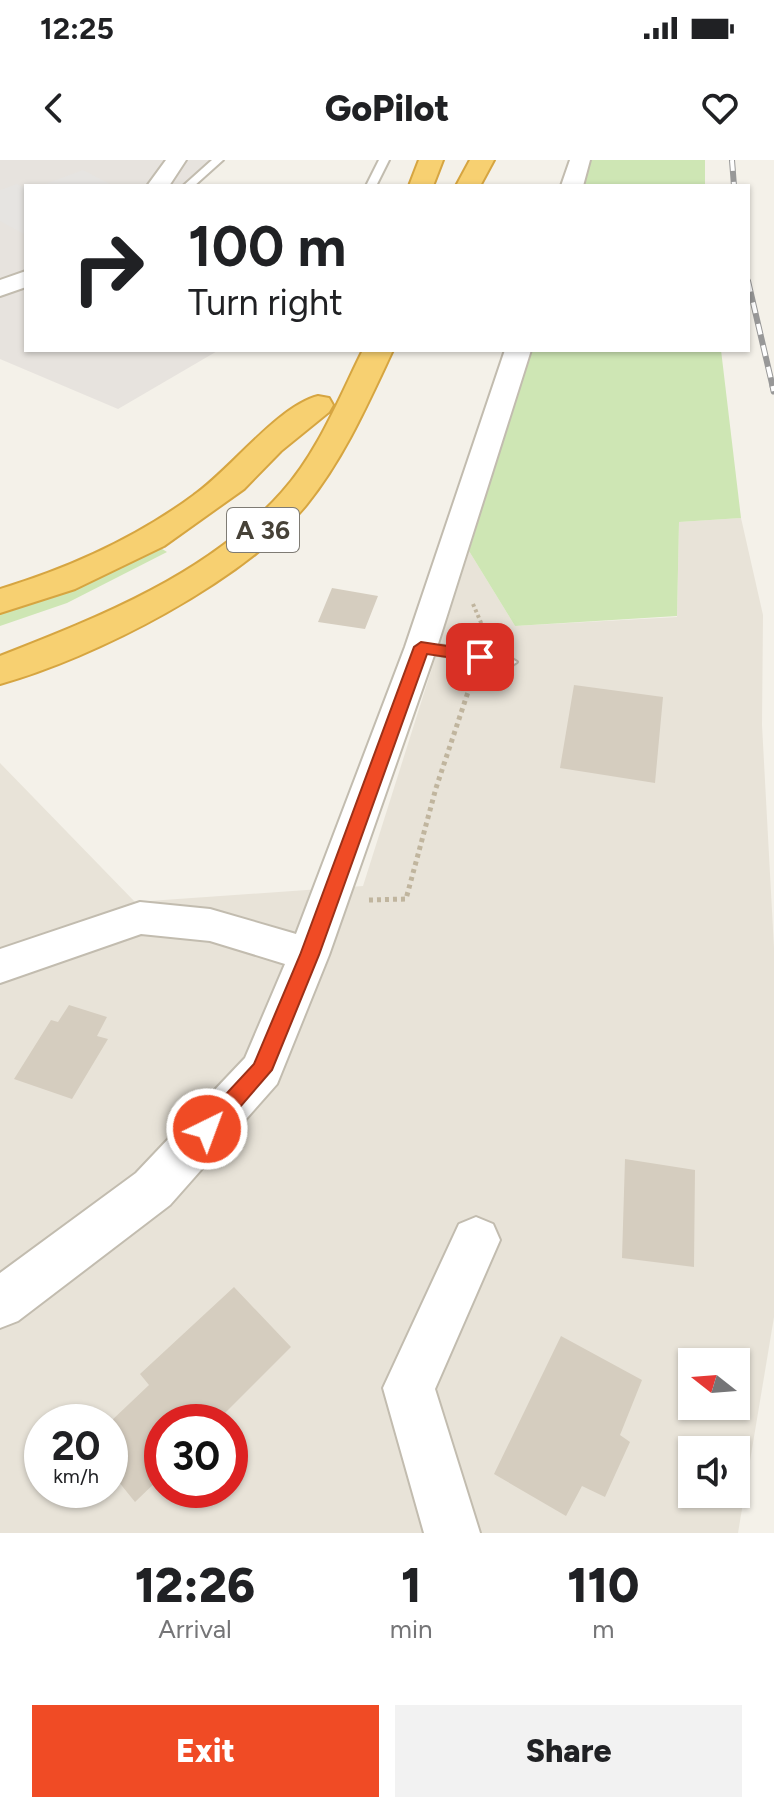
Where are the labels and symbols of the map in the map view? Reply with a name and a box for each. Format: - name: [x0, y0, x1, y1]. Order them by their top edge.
- road number: A 36: [227, 508, 299, 552]
- pin: [446, 623, 514, 691]
- position arrow: [165, 1087, 249, 1171]
- north arrow: [678, 1348, 750, 1420]
- speed limit sign: 30: [144, 1404, 248, 1508]

